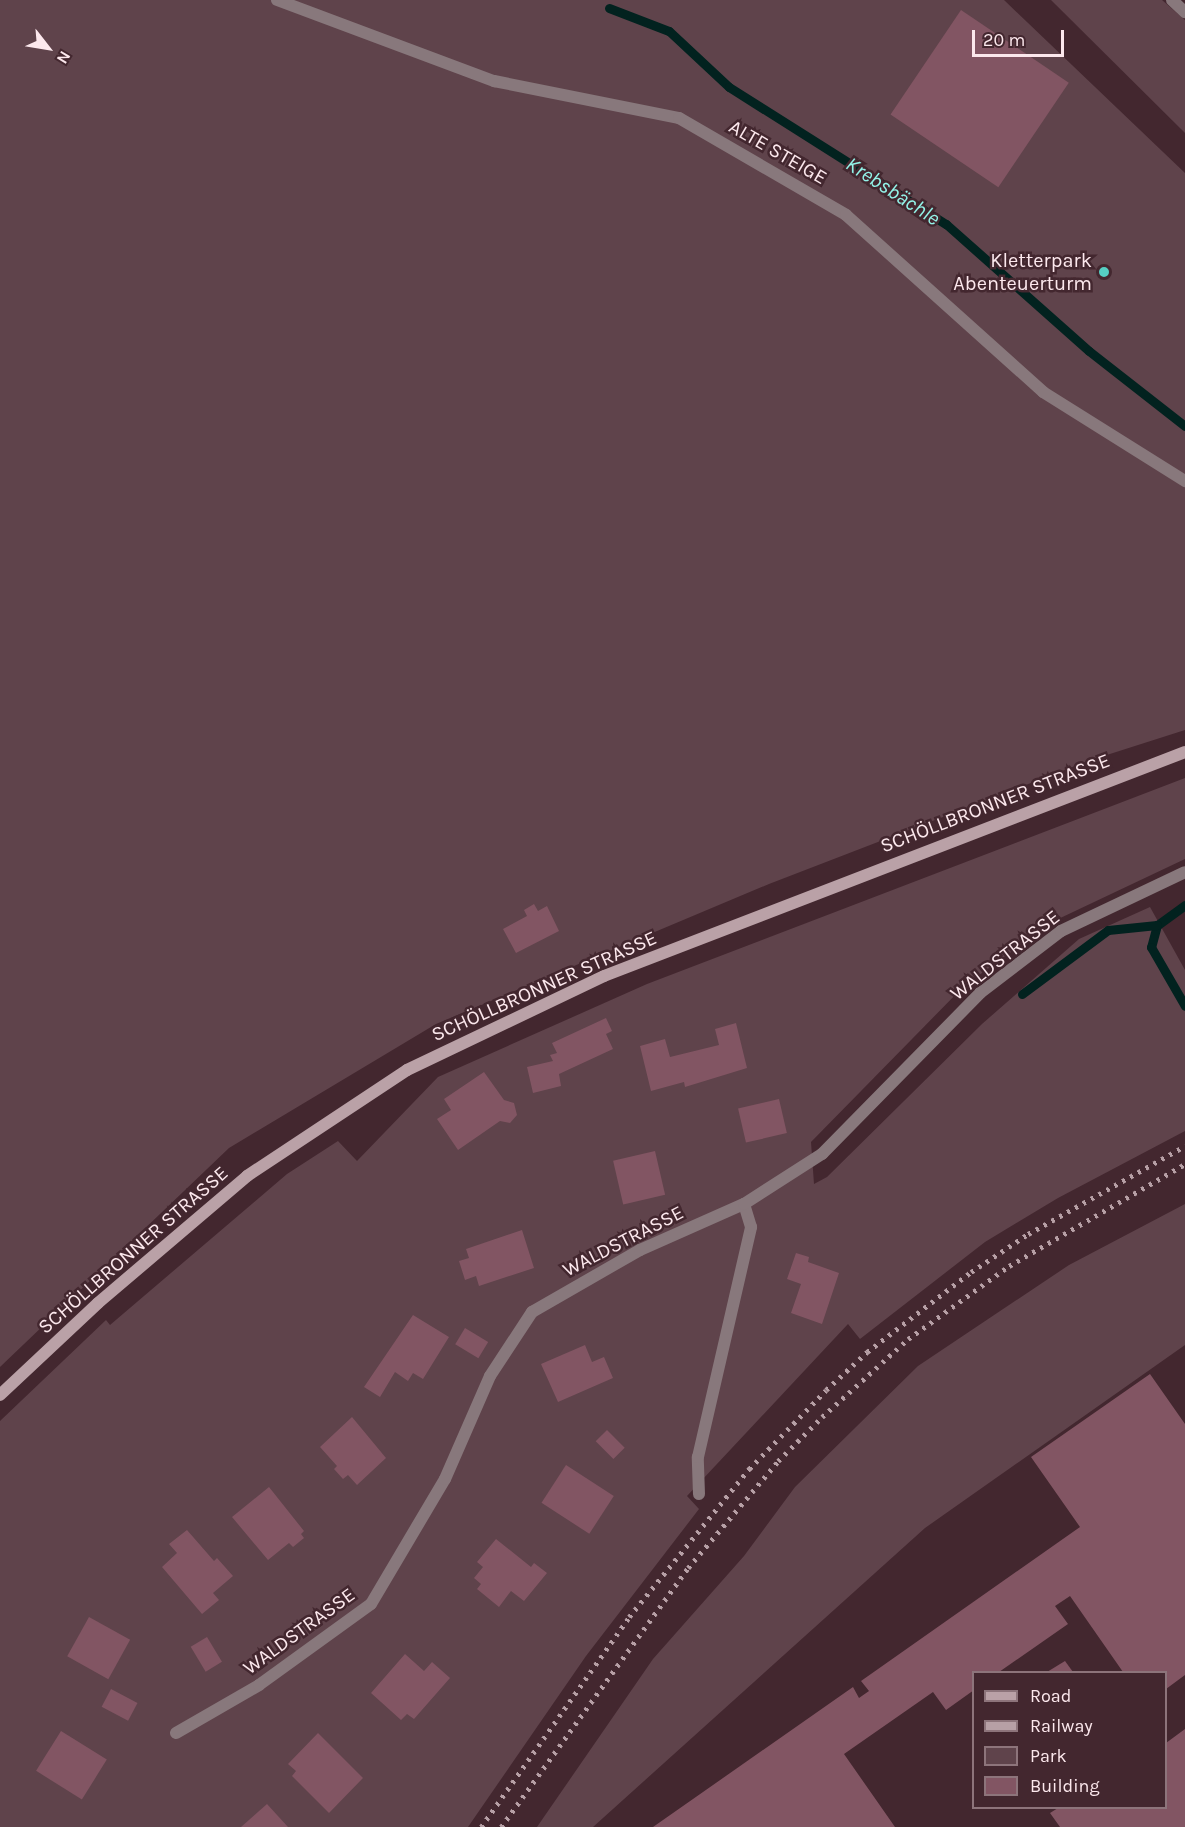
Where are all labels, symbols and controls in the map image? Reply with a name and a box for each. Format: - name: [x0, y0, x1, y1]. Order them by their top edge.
- north arrow: [18, 18, 78, 78]
- scale bar: [975, 18, 1066, 56]
- text: 20 m: [983, 29, 1025, 51]
- text: N: [53, 48, 75, 67]
- street label: ALTE STEIGE: [725, 114, 831, 190]
- water label: Krebsbächle: [841, 151, 945, 231]
- place label: Kletterpark Abenteuerturm: [953, 248, 1092, 295]
- marker: Kletterpark Abenteuerturm: [1097, 265, 1111, 279]
- street label: SCHÖLLBRONNER STRASSE: [877, 748, 1113, 858]
- street label: WALDSTRASSE: [945, 905, 1065, 1005]
- street label: SCHÖLLBRONNER STRASSE: [428, 925, 660, 1047]
- street label: SCHÖLLBRONNER STRASSE: [33, 1161, 233, 1339]
- street label: WALDSTRASSE: [559, 1200, 687, 1282]
- street label: WALDSTRASSE: [238, 1582, 360, 1680]
- legend: [972, 1671, 1167, 1809]
- text: Road: [1030, 1685, 1071, 1707]
- text: Railway: [1030, 1715, 1093, 1737]
- text: Park: [1030, 1745, 1067, 1767]
- text: Building: [1030, 1775, 1100, 1797]

